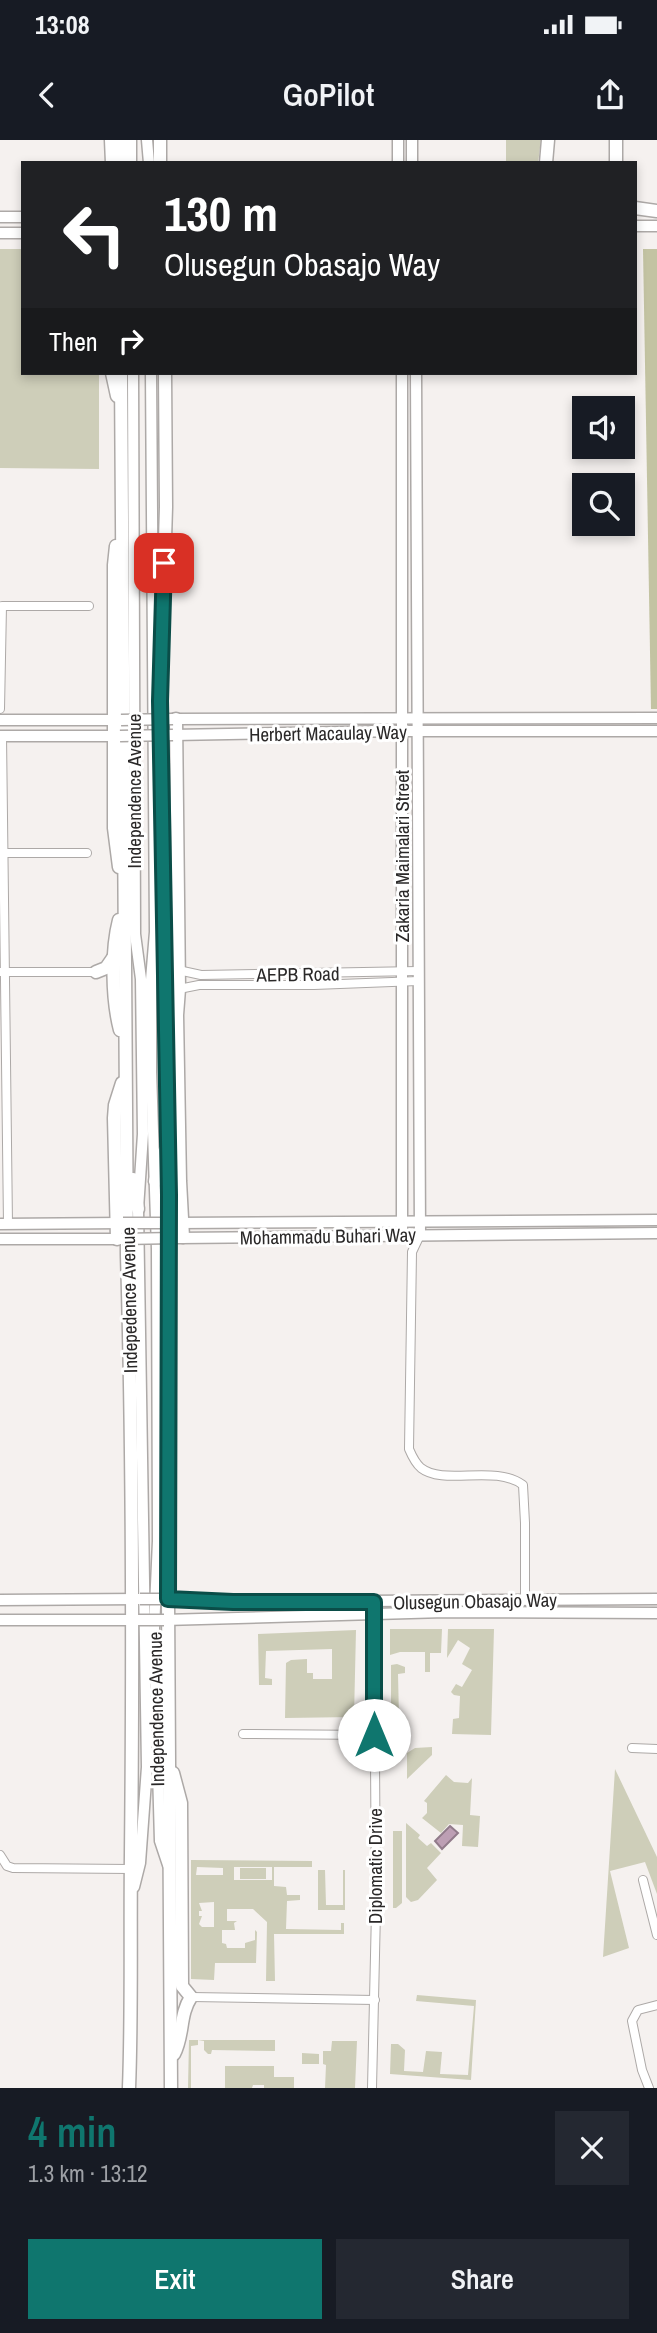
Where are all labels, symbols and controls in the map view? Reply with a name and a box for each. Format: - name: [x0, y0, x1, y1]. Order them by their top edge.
- text: 13:08: [35, 7, 90, 42]
- text: GoPilot: [283, 73, 374, 116]
- icon: back: [28, 76, 66, 114]
- icon: share: [591, 76, 629, 114]
- text: 130 m: [164, 180, 278, 246]
- icon: left: [49, 189, 140, 280]
- text: Olusegun Obasajo Way: [164, 243, 440, 286]
- icon: right: [112, 322, 150, 360]
- text: Then: [49, 324, 98, 359]
- map controls: [572, 396, 635, 536]
- button: sound: [572, 396, 635, 459]
- button: search: [572, 473, 635, 536]
- pin: [134, 533, 194, 593]
- icon: arrive: [145, 544, 183, 582]
- street label: Independence Avenue: [121, 714, 147, 868]
- street label: Herbert Macaulay Way: [249, 719, 407, 747]
- street label: Zakaria Maimalari Street: [389, 769, 415, 942]
- street label: AEPB Road: [255, 960, 340, 988]
- street label: Mohammadu Buhari Way: [240, 1221, 416, 1251]
- street label: Indepedence Avenue: [115, 1227, 143, 1373]
- street label: Olusegun Obasajo Way: [393, 1587, 557, 1615]
- street label: Independence Avenue: [142, 1631, 170, 1787]
- position arrow: [337, 1698, 411, 1772]
- street label: Diplomatic Drive: [362, 1808, 388, 1924]
- text: 4 min: [28, 2104, 117, 2160]
- button: close: [555, 2111, 629, 2185]
- text: 1.3 km · 13:12: [28, 2158, 148, 2189]
- button: Exit: [28, 2239, 322, 2319]
- button: Share: [336, 2239, 629, 2319]

